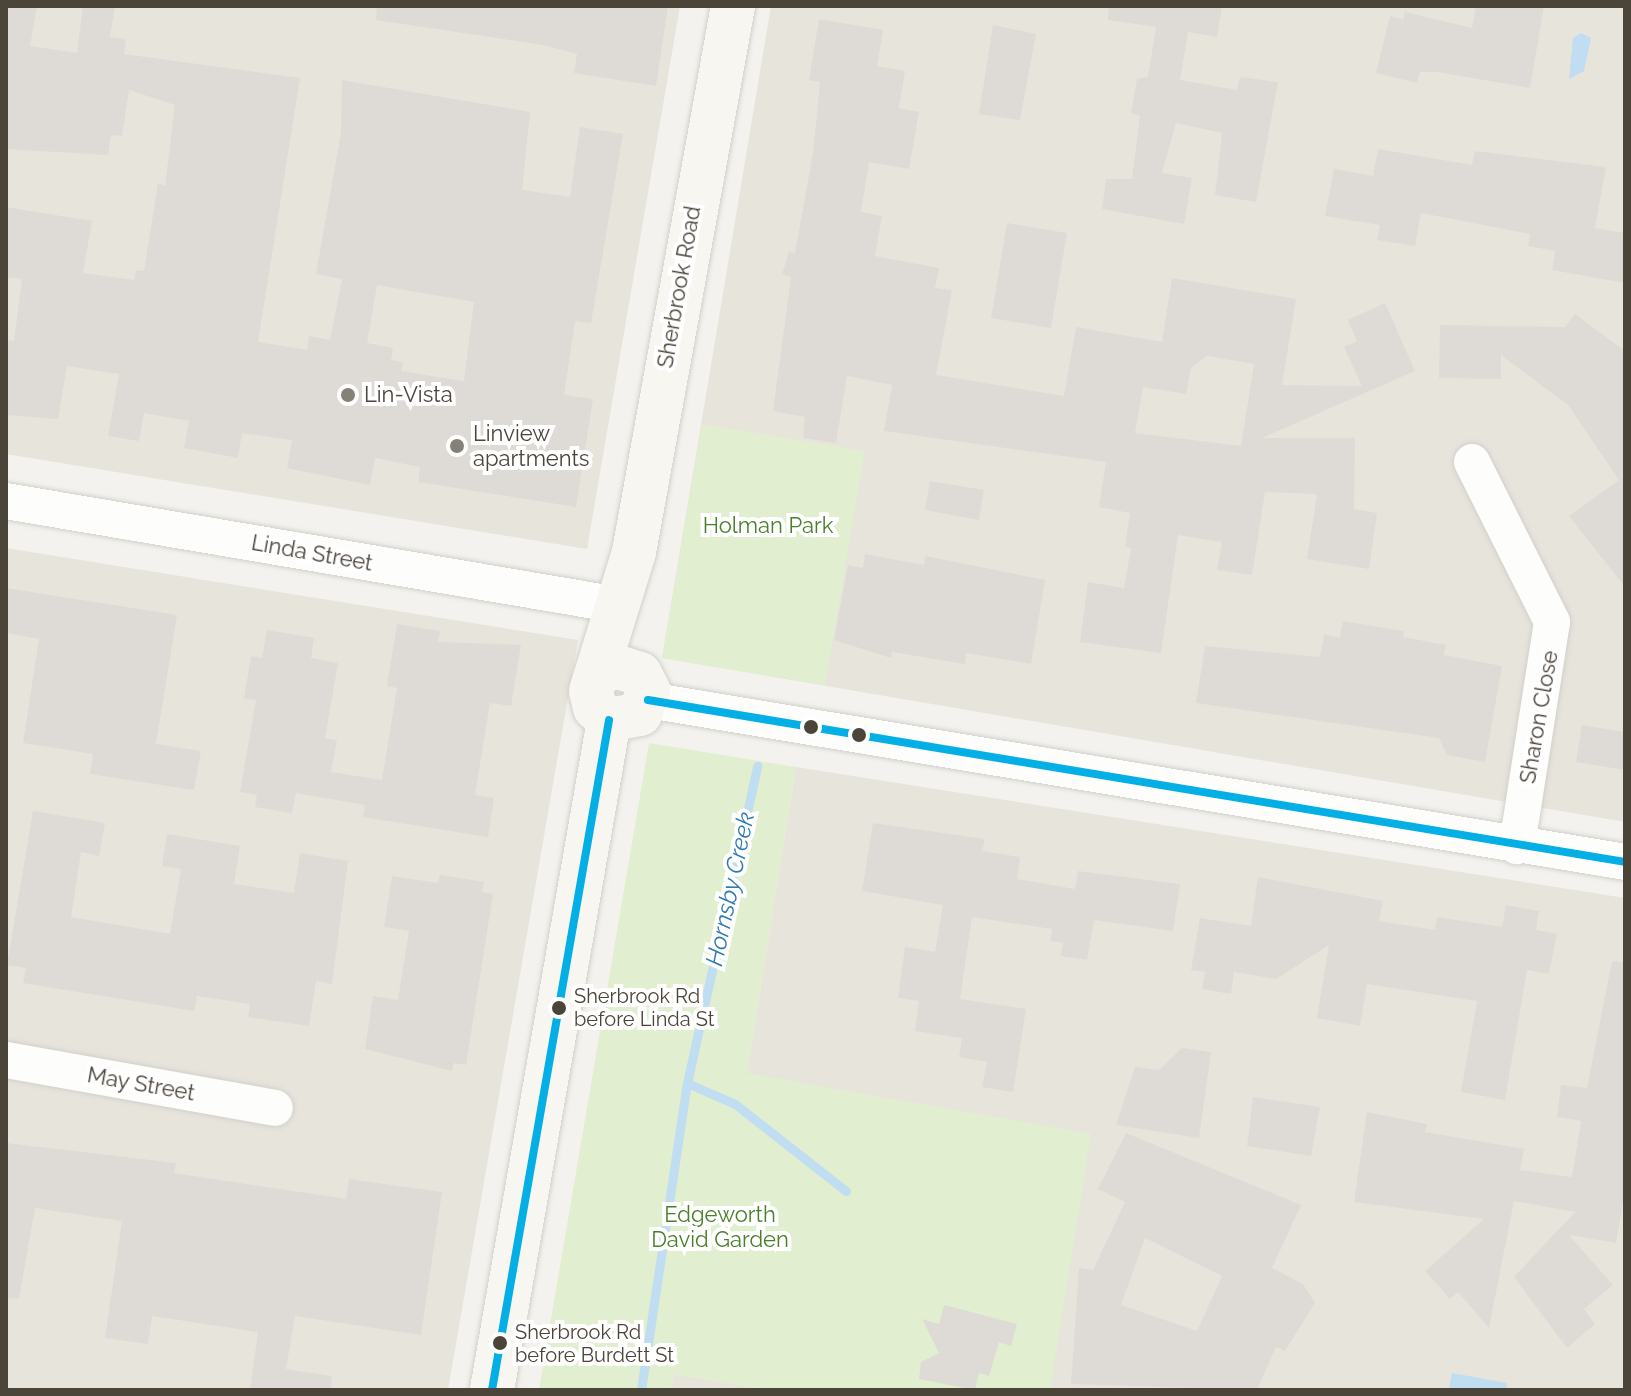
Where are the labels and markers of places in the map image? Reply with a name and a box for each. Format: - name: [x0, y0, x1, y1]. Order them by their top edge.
- place label: Lin-Vista: [364, 382, 453, 408]
- marker: Lin-Vista: [339, 386, 357, 404]
- place label: Linview apartments: [473, 420, 589, 472]
- marker: Linview apartments: [448, 437, 466, 455]
- unlabelled marker: [803, 719, 819, 735]
- unlabelled marker: [851, 727, 867, 743]
- place label: Sherbrook Rd before Linda St: [574, 984, 714, 1031]
- marker: Sherbrook Rd before Linda St: [551, 1000, 567, 1016]
- place label: Sherbrook Rd before Burdett St: [515, 1320, 674, 1367]
- marker: Sherbrook Rd before Burdett St: [492, 1335, 508, 1351]

